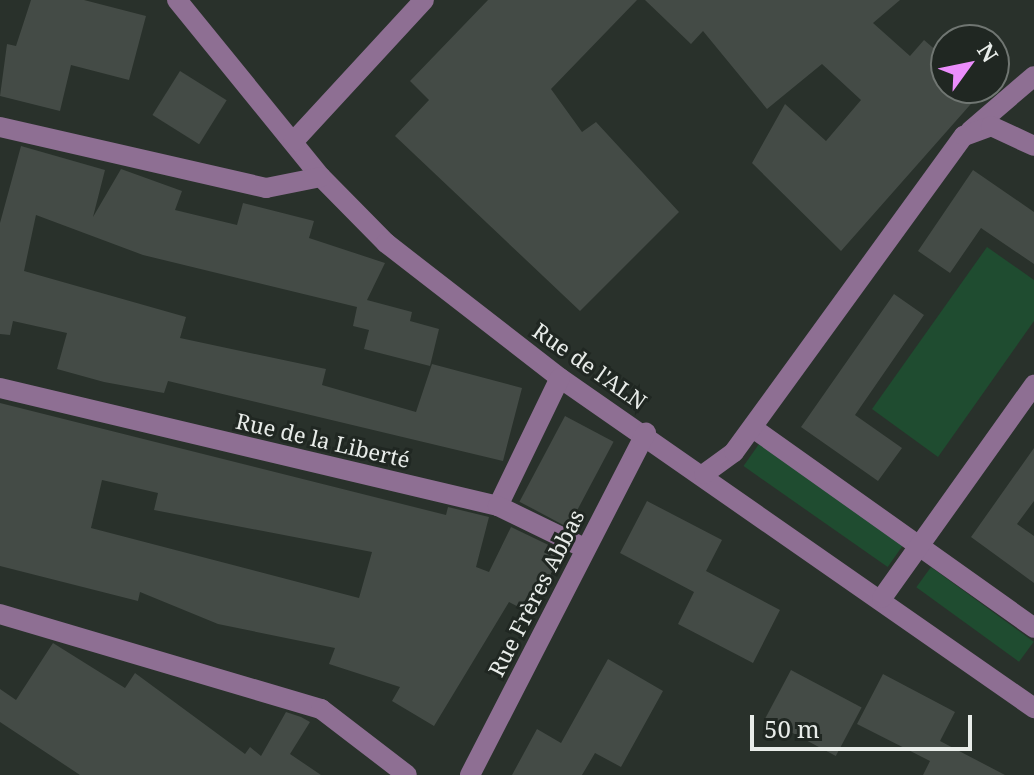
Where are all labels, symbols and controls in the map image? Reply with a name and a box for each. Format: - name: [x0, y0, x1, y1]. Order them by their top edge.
- north arrow: [930, 24, 1010, 104]
- text: N: [971, 37, 1006, 67]
- street label: Rue de l'ALN: [528, 317, 652, 415]
- street label: Rue de la Liberté: [233, 407, 413, 473]
- street label: Rue Frères Abbas: [483, 505, 589, 681]
- scale bar: [754, 699, 976, 749]
- text: 50 m: [764, 712, 820, 745]

